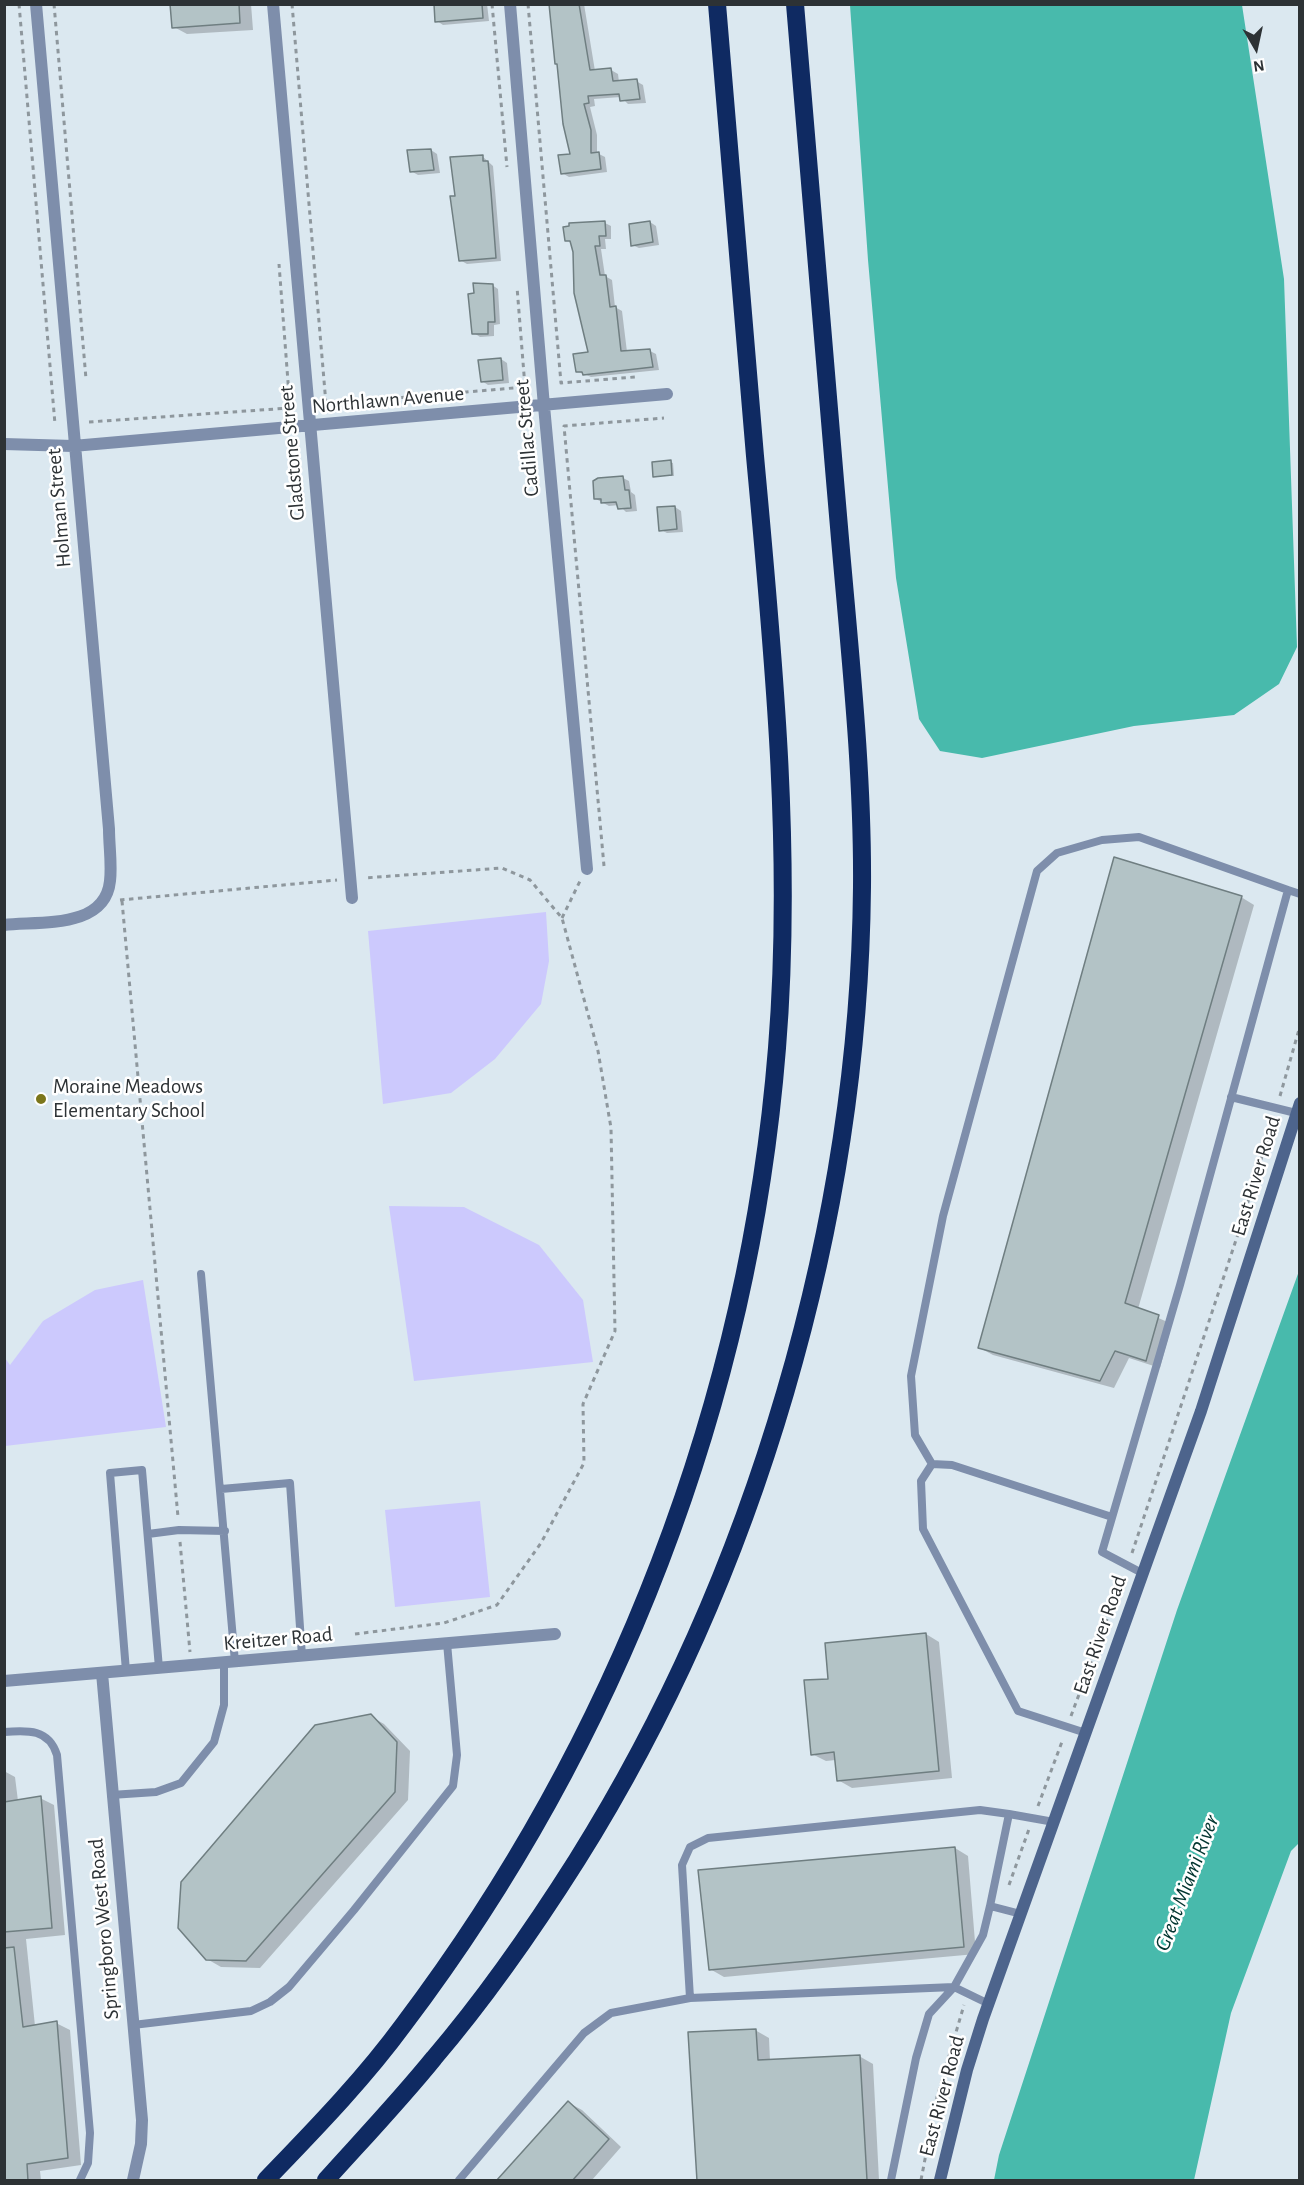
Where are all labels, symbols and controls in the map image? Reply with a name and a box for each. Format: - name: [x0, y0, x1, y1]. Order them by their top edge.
- north arrow: [1226, 18, 1286, 78]
- text: N: [1252, 57, 1266, 75]
- street label: Cadillac Street: [509, 378, 545, 498]
- street label: Northlawn Avenue: [311, 381, 465, 419]
- street label: Gladstone Street: [274, 384, 310, 522]
- street label: Holman Street: [41, 447, 77, 569]
- place label: Moraine Meadows Elementary School: [53, 1074, 205, 1124]
- marker: Moraine Meadows Elementary School: [34, 1092, 48, 1106]
- street label: East River Road: [1226, 1113, 1286, 1239]
- street label: East River Road: [1068, 1572, 1132, 1698]
- street label: Kreitzer Road: [222, 1622, 334, 1656]
- water label: Great Miami River: [1149, 1811, 1225, 1955]
- street label: Springboro West Road: [84, 1837, 124, 2021]
- street label: East River Road: [914, 2033, 970, 2159]

